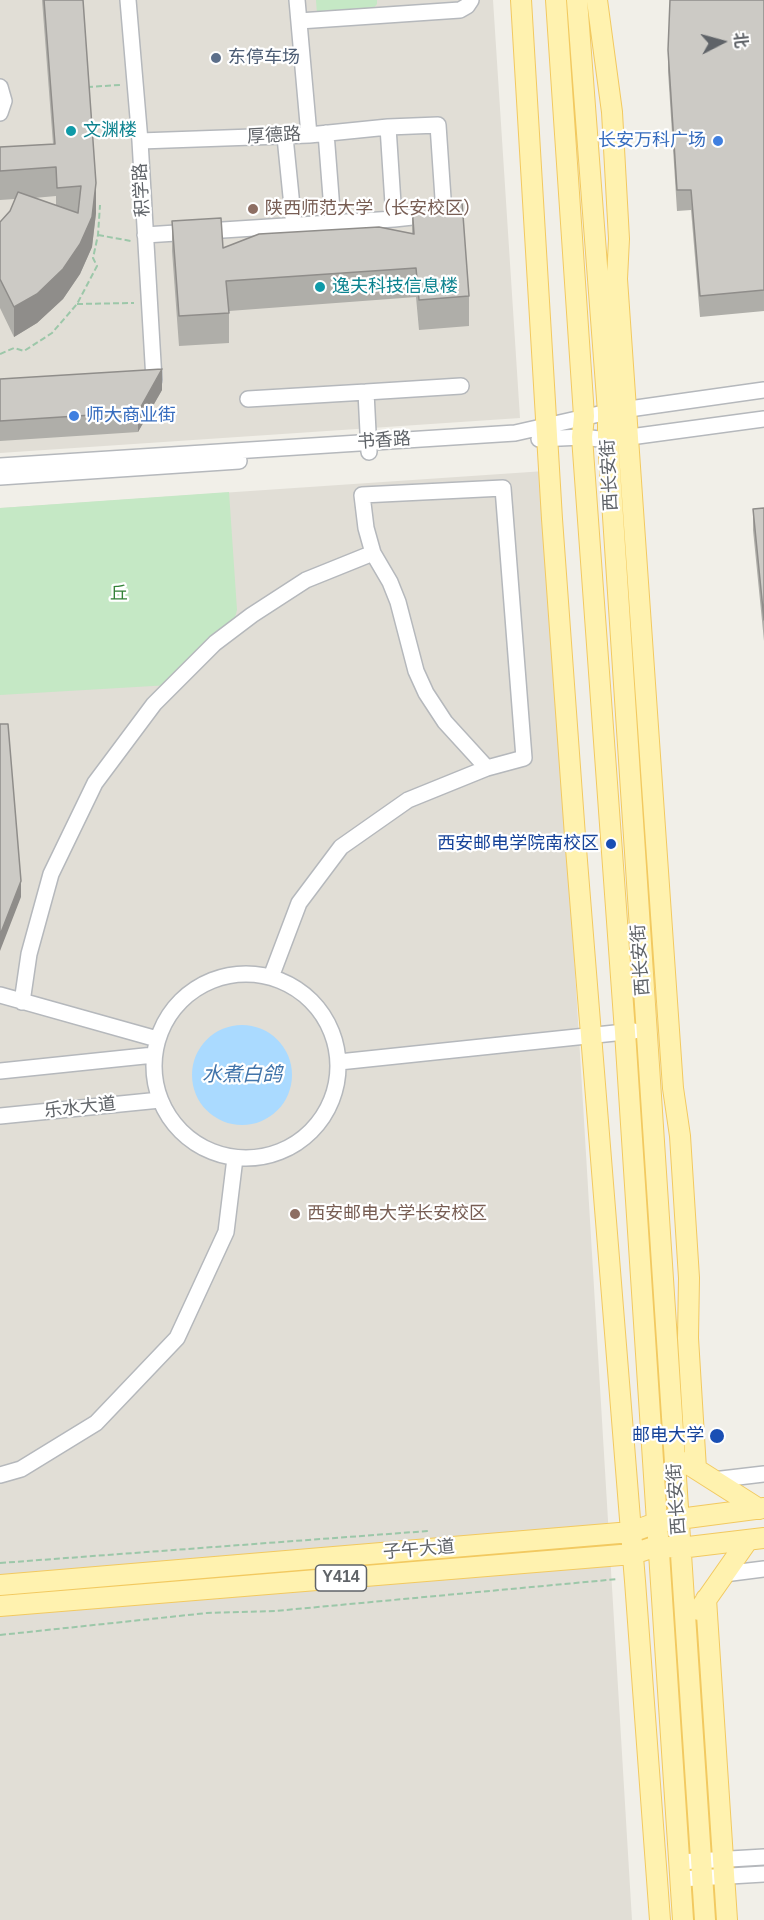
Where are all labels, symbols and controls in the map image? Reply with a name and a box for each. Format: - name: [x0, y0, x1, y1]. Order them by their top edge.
- north arrow: [692, 12, 752, 72]
- text: 北: [731, 31, 750, 49]
- place label: 东停车场: [228, 47, 300, 69]
- marker: 东停车场: [209, 51, 223, 65]
- place label: 文渊楼: [83, 120, 137, 142]
- marker: 文渊楼: [64, 124, 78, 138]
- street label: 厚德路: [246, 124, 302, 148]
- place label: 长安万科广场: [598, 130, 706, 152]
- marker: 长安万科广场: [711, 134, 725, 148]
- street label: 积学路: [130, 162, 154, 218]
- place label: 陕西师范大学（长安校区）: [265, 198, 481, 220]
- marker: 陕西师范大学（长安校区）: [246, 202, 260, 216]
- place label: 逸夫科技信息楼: [332, 276, 458, 298]
- marker: 逸夫科技信息楼: [313, 280, 327, 294]
- place label: 师大商业街: [86, 405, 176, 427]
- marker: 师大商业街: [67, 409, 81, 423]
- street label: 书香路: [356, 428, 412, 454]
- street label: 西长安街: [597, 438, 623, 512]
- park label: 丘: [110, 583, 128, 605]
- place label: 西安邮电学院南校区: [437, 833, 599, 855]
- marker: 西安邮电学院南校区: [604, 837, 618, 851]
- street label: 西长安街: [628, 923, 654, 997]
- water label: 水煮白鸽: [202, 1063, 282, 1087]
- street label: 乐水大道: [43, 1093, 117, 1123]
- place label: 西安邮电大学长安校区: [307, 1203, 487, 1225]
- marker: 西安邮电大学长安校区: [288, 1207, 302, 1221]
- place label: 邮电大学: [632, 1425, 704, 1447]
- marker: 邮电大学: [708, 1427, 726, 1445]
- street label: 西长安街: [664, 1462, 690, 1536]
- street label: 子午大道: [382, 1536, 456, 1564]
- road number: Y414: [316, 1565, 366, 1591]

